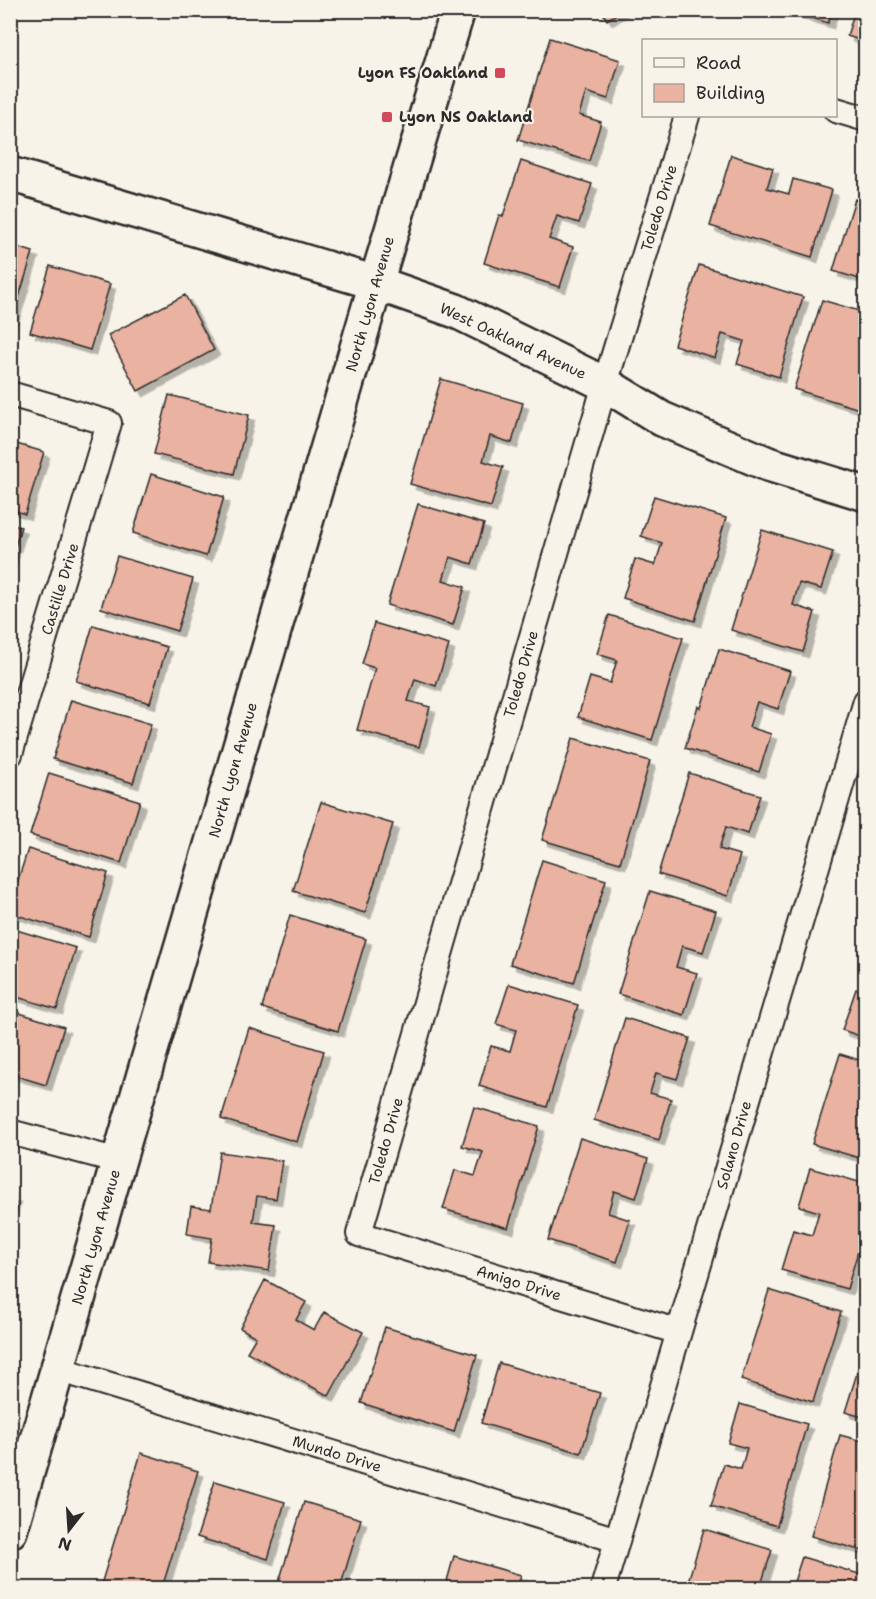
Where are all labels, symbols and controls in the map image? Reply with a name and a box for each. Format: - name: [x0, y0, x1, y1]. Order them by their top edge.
- legend: [642, 39, 837, 117]
- text: Road: [696, 51, 741, 75]
- place label: Lyon FS Oakland: [358, 63, 488, 83]
- marker: Lyon FS Oakland: [493, 66, 507, 80]
- text: Building: [696, 81, 765, 105]
- place label: Lyon NS Oakland: [399, 107, 533, 127]
- marker: Lyon NS Oakland: [380, 110, 394, 124]
- street label: Toledo Drive: [636, 162, 682, 254]
- street label: North Lyon Avenue: [341, 234, 399, 374]
- street label: West Oakland Avenue: [436, 298, 590, 384]
- street label: Castille Drive: [37, 541, 83, 637]
- street label: Toledo Drive: [499, 628, 543, 720]
- street label: North Lyon Avenue: [204, 700, 262, 840]
- street label: Toledo Drive: [364, 1095, 408, 1187]
- street label: Solano Drive: [712, 1098, 756, 1192]
- street label: North Lyon Avenue: [67, 1167, 125, 1307]
- street label: Amigo Drive: [474, 1261, 564, 1305]
- street label: Mundo Drive: [290, 1431, 384, 1477]
- north arrow: [39, 1500, 99, 1560]
- text: N: [56, 1532, 74, 1556]

